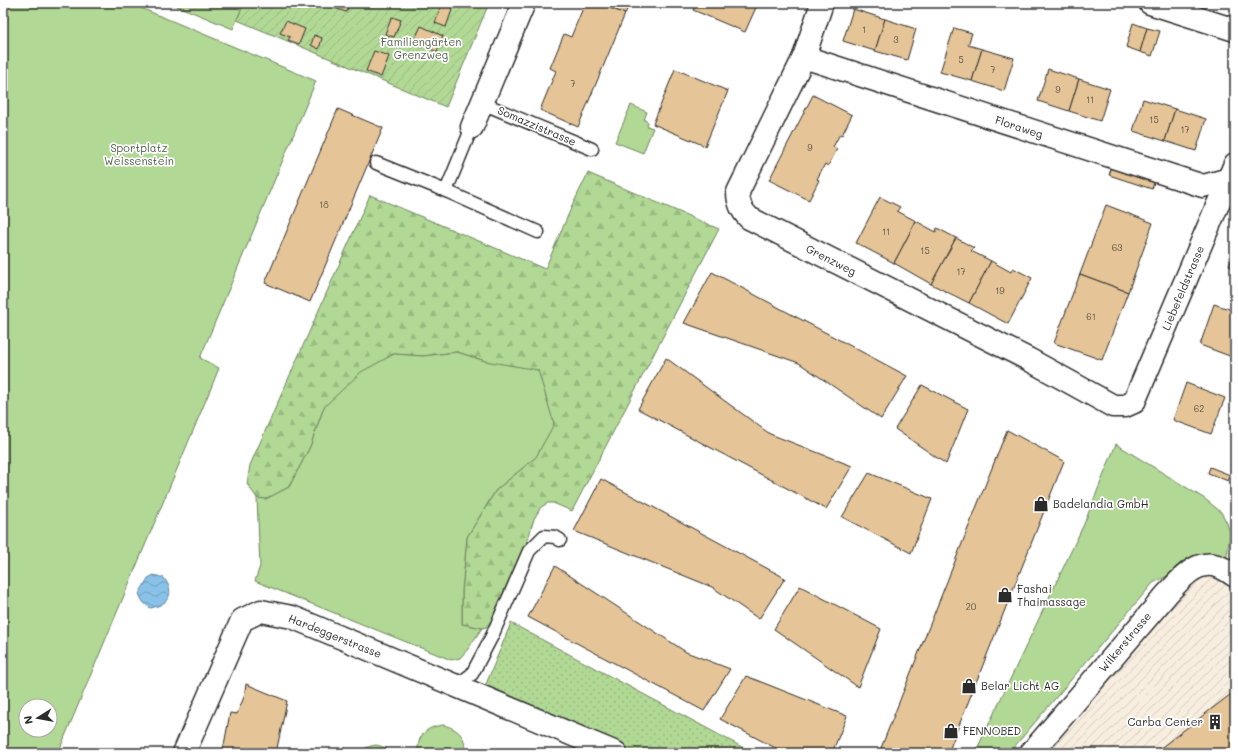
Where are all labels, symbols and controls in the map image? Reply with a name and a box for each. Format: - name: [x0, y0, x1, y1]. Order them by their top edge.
- house number: 1: [862, 24, 866, 35]
- park label: Familiengärten Grenzweg: [381, 34, 461, 62]
- house number: 3: [893, 34, 899, 45]
- house number: 5: [958, 54, 964, 65]
- house number: 7: [990, 64, 996, 75]
- house number: 7: [570, 78, 576, 89]
- house number: 9: [1055, 84, 1061, 95]
- house number: 11: [1086, 94, 1094, 105]
- street label: Somazzistrasse: [496, 102, 579, 149]
- street label: Floraweg: [993, 112, 1045, 141]
- house number: 15: [1149, 114, 1159, 125]
- house number: 17: [1180, 124, 1190, 135]
- park label: Sportplatz Weissenstein: [104, 140, 174, 168]
- house number: 9: [807, 142, 813, 153]
- house number: 18: [319, 199, 329, 210]
- house number: 11: [882, 226, 890, 237]
- street label: Grenzweg: [804, 241, 859, 279]
- house number: 63: [1112, 242, 1122, 253]
- street label: Liebefeldstrasse: [1158, 243, 1207, 332]
- house number: 15: [920, 245, 930, 256]
- house number: 17: [956, 266, 966, 277]
- house number: 19: [995, 285, 1005, 296]
- house number: 61: [1086, 311, 1096, 322]
- house number: 62: [1194, 403, 1204, 414]
- shop icon: Badelandia GmbH: [1032, 495, 1050, 513]
- place label: Badelandia GmbH: [1053, 496, 1149, 511]
- place label: Fashai Thaimassage: [1017, 581, 1086, 609]
- shop icon: Fashai Thaimassage: [996, 586, 1014, 604]
- house number: 20: [966, 601, 977, 612]
- street label: Wilkerstrasse: [1095, 608, 1154, 675]
- street label: Hardeggerstrasse: [286, 610, 384, 661]
- shop icon: Belar Licht AG: [960, 677, 978, 695]
- place label: Belar Licht AG: [981, 678, 1059, 693]
- north arrow: [18, 698, 58, 738]
- building icon: Carba Center: [1206, 713, 1224, 731]
- text: N: [20, 714, 36, 726]
- place label: Carba Center: [1127, 714, 1203, 729]
- shop icon: FENNOBED: [942, 722, 960, 740]
- place label: FENNOBED: [963, 723, 1021, 738]

